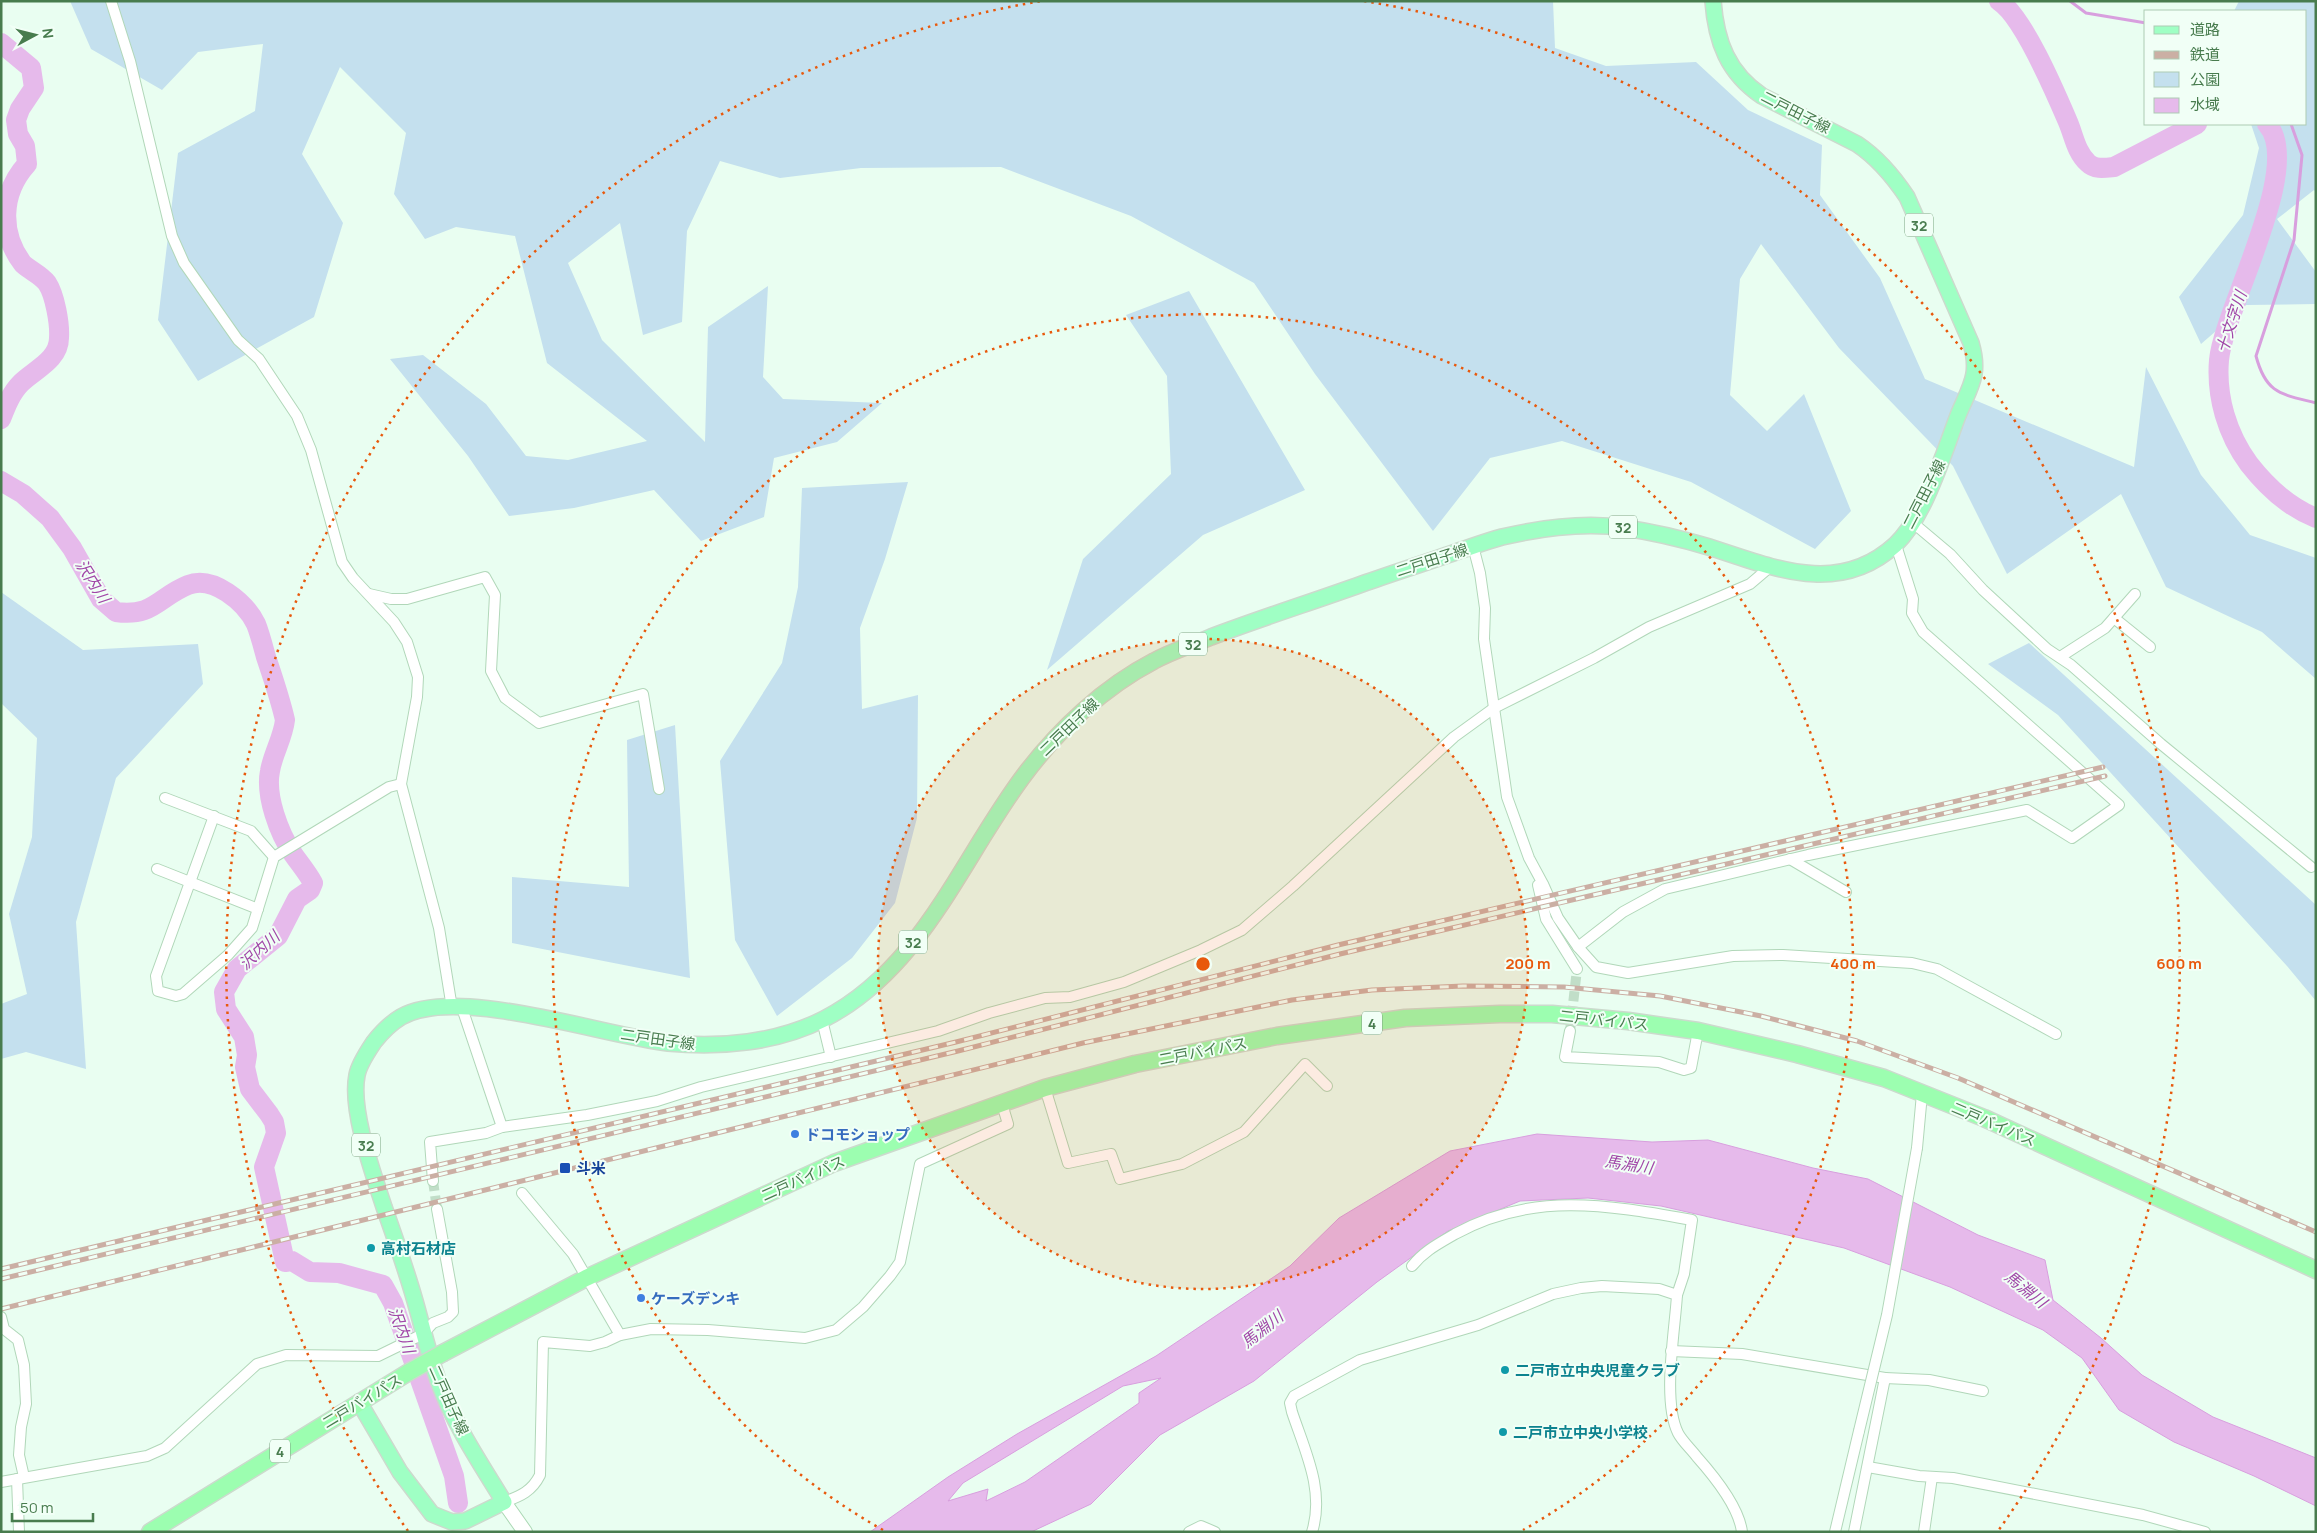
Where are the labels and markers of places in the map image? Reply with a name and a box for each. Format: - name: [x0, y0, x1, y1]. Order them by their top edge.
- centre of rings: [1194, 955, 1212, 973]
- place label: ドコモショップ: [805, 1124, 910, 1145]
- marker: ドコモショップ: [789, 1128, 801, 1140]
- place label: 斗米: [576, 1158, 606, 1179]
- marker: 斗米: [558, 1161, 572, 1175]
- place label: 高村石材店: [381, 1238, 456, 1259]
- marker: 高村石材店: [365, 1242, 377, 1254]
- place label: ケーズデンキ: [651, 1288, 740, 1309]
- marker: ケーズデンキ: [635, 1292, 647, 1304]
- place label: 二戸市立中央児童クラブ: [1515, 1360, 1680, 1381]
- marker: 二戸市立中央児童クラブ: [1499, 1364, 1511, 1376]
- place label: 二戸市立中央小学校: [1513, 1422, 1648, 1443]
- marker: 二戸市立中央小学校: [1497, 1426, 1509, 1438]

